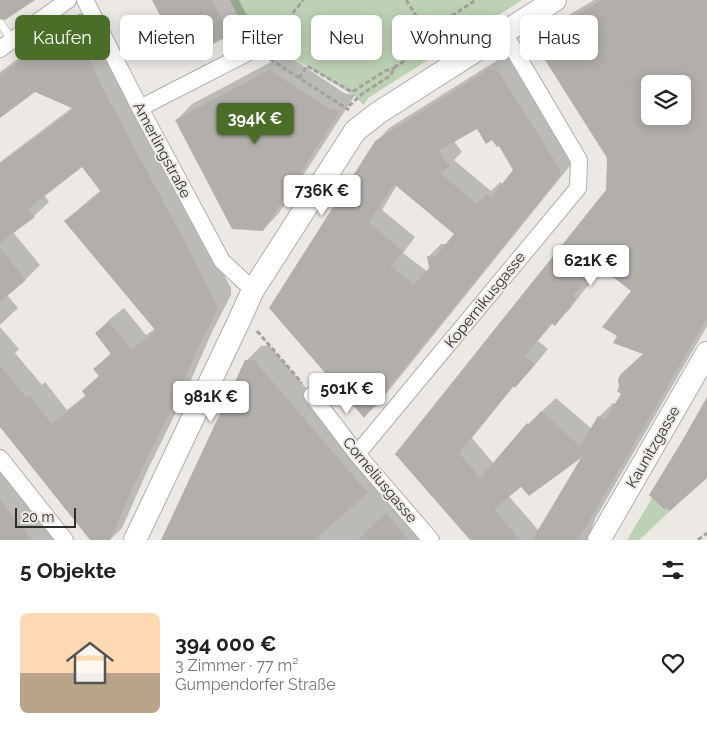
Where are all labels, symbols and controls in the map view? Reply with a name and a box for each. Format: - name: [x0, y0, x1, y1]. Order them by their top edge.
- chip: Kaufen: [15, 15, 110, 60]
- chip: Mieten: [120, 15, 213, 60]
- chip: Filter: [223, 15, 301, 60]
- chip: Neu: [311, 15, 382, 60]
- chip: Wohnung: [392, 15, 510, 60]
- chip: Haus: [520, 15, 598, 60]
- map controls: [641, 75, 691, 125]
- button: layers: [641, 75, 691, 125]
- street label: Amerlingstraße: [129, 99, 195, 201]
- pin: 394K €: [214, 102, 296, 145]
- text: 394K €: [228, 109, 282, 128]
- pin: 736K €: [281, 174, 363, 217]
- text: 736K €: [295, 181, 349, 200]
- pin: 621K €: [550, 244, 632, 287]
- street label: Kopernikusgasse: [441, 248, 529, 352]
- text: 621K €: [564, 251, 618, 270]
- pin: 501K €: [306, 372, 388, 415]
- text: 501K €: [320, 379, 374, 398]
- pin: 981K €: [170, 380, 252, 423]
- text: 981K €: [184, 387, 238, 406]
- street label: Kaunitzgasse: [622, 403, 684, 491]
- street label: Corneliusgasse: [339, 434, 421, 527]
- scale bar: [15, 505, 76, 528]
- text: 20 m: [22, 509, 54, 525]
- icon: filters: [659, 556, 687, 584]
- text: 5 Objekte: [20, 558, 116, 583]
- text: 394 000 €: [175, 631, 277, 656]
- icon: home: [60, 633, 120, 693]
- icon: heart: [659, 649, 687, 677]
- text: 3 Zimmer · 77 m²: [175, 656, 299, 675]
- text: Gumpendorfer Straße: [175, 675, 336, 694]

